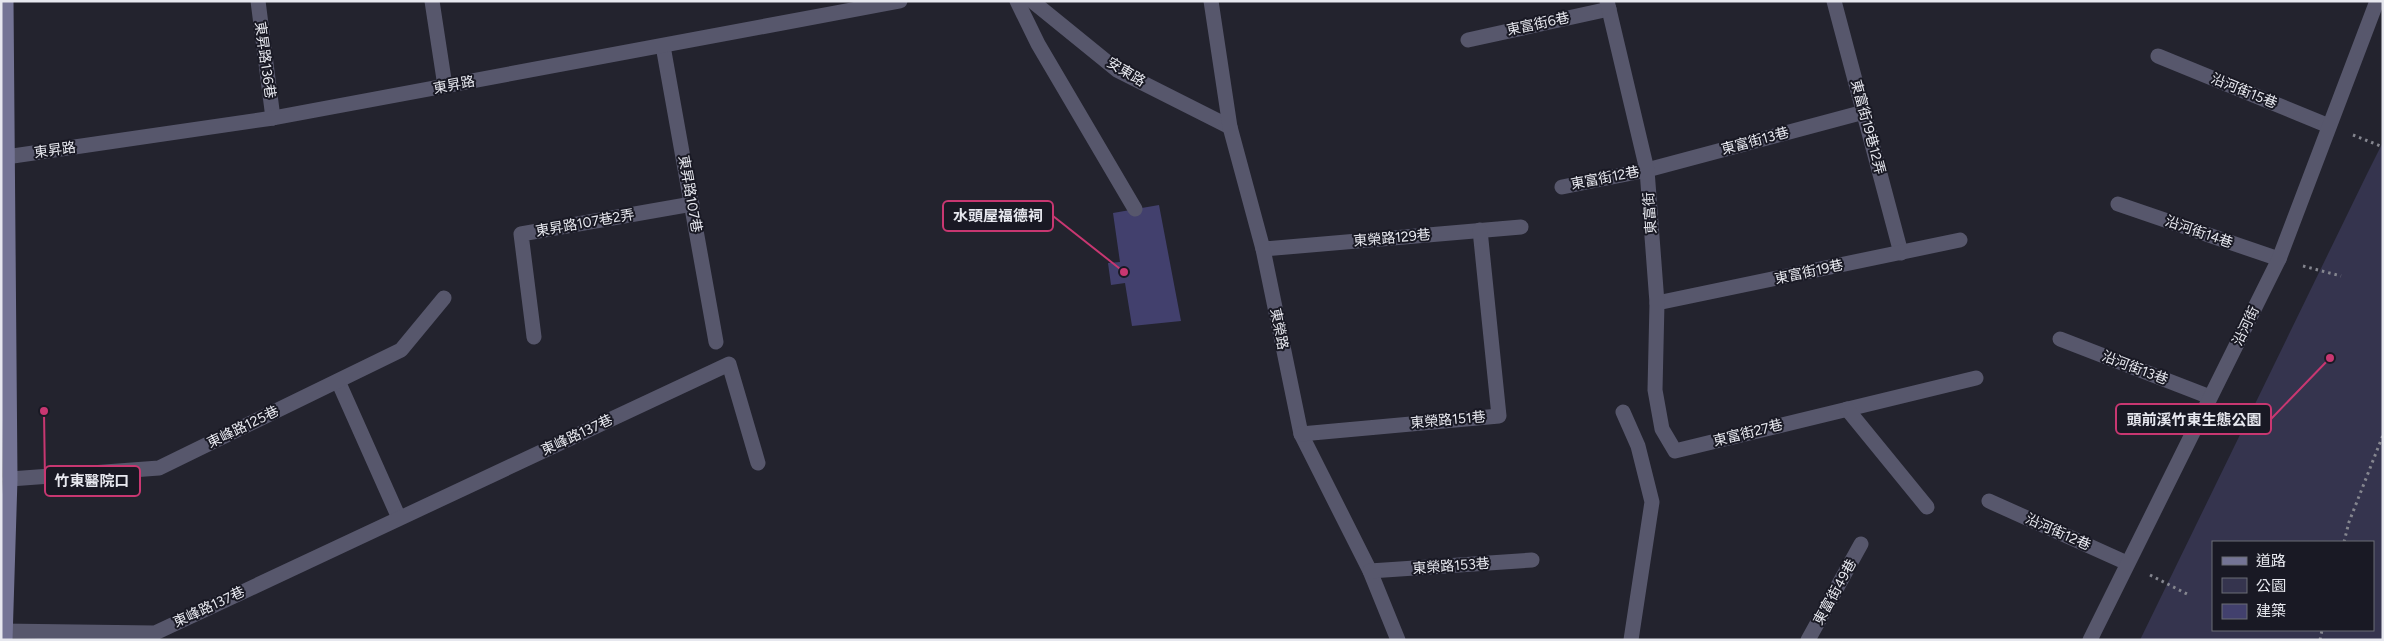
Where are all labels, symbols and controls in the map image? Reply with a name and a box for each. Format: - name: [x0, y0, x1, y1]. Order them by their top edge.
- street label: 東富街6巷: [1505, 9, 1571, 39]
- street label: 東昇路136巷: [251, 21, 279, 99]
- street label: 安東路: [1104, 54, 1148, 90]
- street label: 沿河街15巷: [2208, 70, 2280, 112]
- street label: 東昇路: [432, 73, 476, 97]
- street label: 東富街19巷12弄: [1847, 78, 1889, 176]
- street label: 東富街13巷: [1719, 124, 1791, 158]
- street label: 東昇路: [33, 139, 77, 161]
- street label: 東昇路107巷: [675, 154, 705, 234]
- street label: 東富街12巷: [1569, 163, 1641, 193]
- street label: 東富街: [1640, 191, 1660, 235]
- callout: 水頭屋福德祠: [943, 201, 1053, 231]
- street label: 東昇路107巷2弄: [534, 206, 636, 240]
- text: 水頭屋福德祠: [953, 207, 1043, 225]
- street label: 沿河街14巷: [2163, 212, 2235, 252]
- street label: 東榮路129巷: [1353, 226, 1431, 250]
- street label: 東富街19巷: [1773, 256, 1845, 288]
- street label: 沿河街: [2229, 303, 2263, 349]
- street label: 東榮路: [1267, 307, 1291, 351]
- street label: 沿河街13巷: [2100, 348, 2170, 388]
- street label: 東峰路125巷: [204, 402, 282, 452]
- callout: 頭前溪竹東生態公園: [2116, 404, 2271, 434]
- street label: 東榮路151巷: [1410, 408, 1486, 432]
- street label: 東峰路137巷: [539, 411, 615, 459]
- text: 頭前溪竹東生態公園: [2126, 411, 2262, 429]
- street label: 東富街27巷: [1711, 416, 1785, 450]
- callout: 竹東醫院口: [45, 466, 140, 496]
- text: 竹東醫院口: [54, 472, 130, 490]
- street label: 沿河街12巷: [2023, 510, 2093, 554]
- legend: [2212, 541, 2374, 631]
- text: 道路: [2256, 552, 2286, 570]
- street label: 東榮路153巷: [1412, 555, 1490, 577]
- street label: 東富街49巷: [1810, 556, 1860, 628]
- text: 公園: [2256, 577, 2286, 595]
- street label: 東峰路137巷: [171, 583, 247, 631]
- text: 建築: [2256, 602, 2286, 620]

